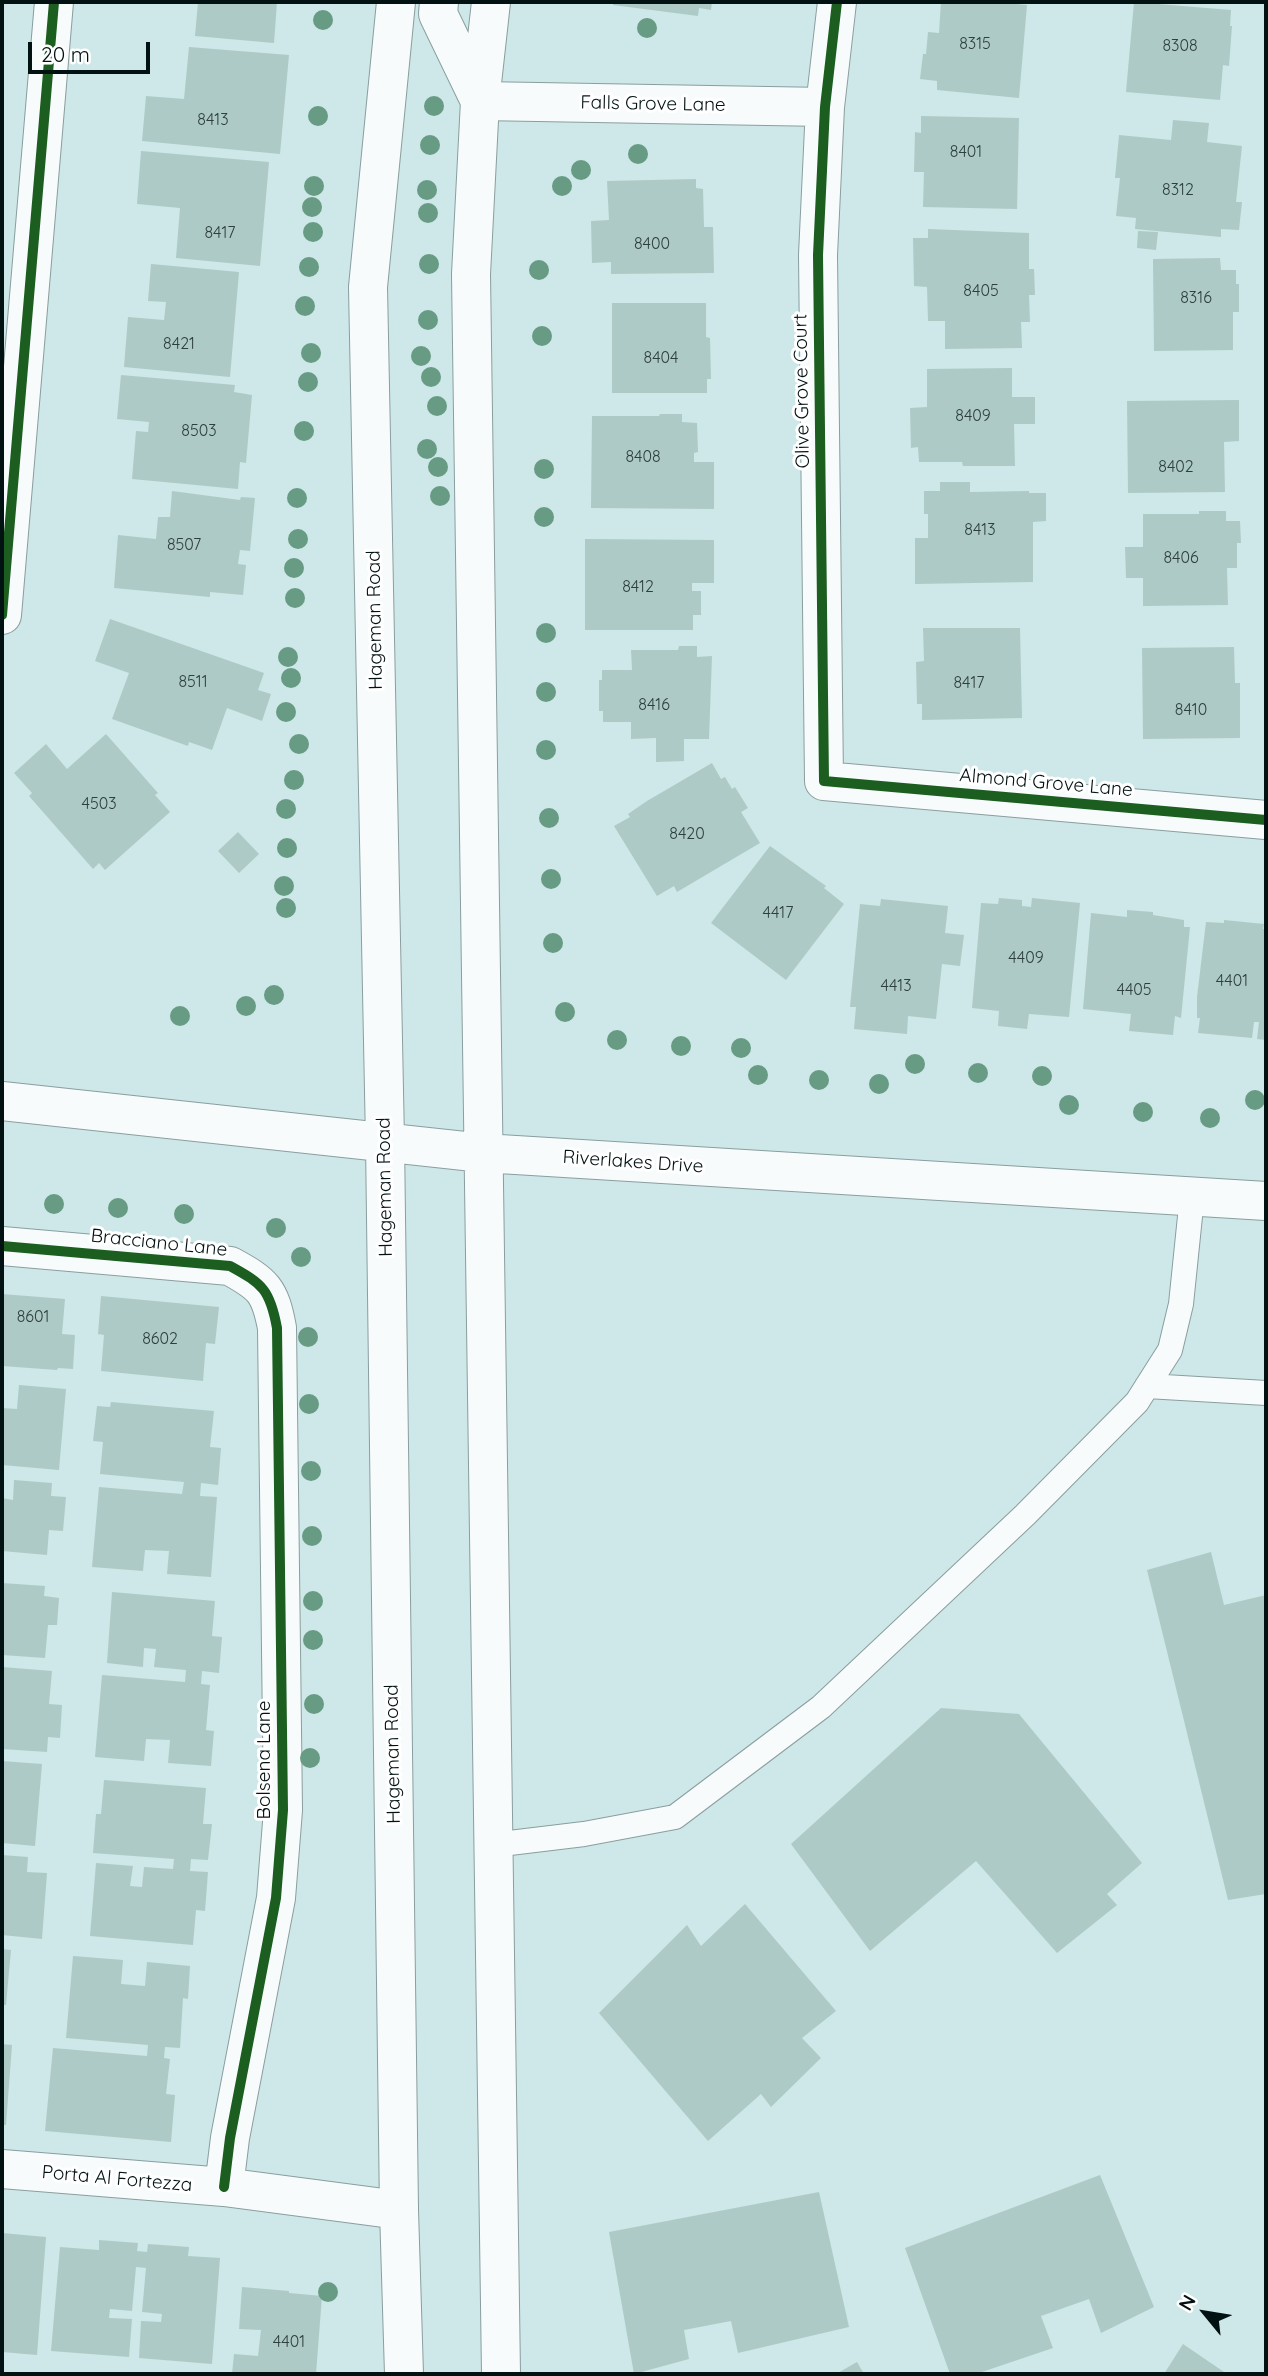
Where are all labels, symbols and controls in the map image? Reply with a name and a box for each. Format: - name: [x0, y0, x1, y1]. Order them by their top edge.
- scale bar: [32, 28, 154, 72]
- house number: 8315: [959, 34, 991, 54]
- house number: 8308: [1162, 36, 1198, 56]
- text: 20 m: [41, 41, 90, 67]
- street label: Falls Grove Lane: [580, 91, 726, 117]
- house number: 8413: [197, 110, 229, 130]
- house number: 8401: [950, 142, 982, 162]
- house number: 8312: [1162, 180, 1194, 200]
- house number: 8417: [204, 223, 236, 243]
- house number: 8400: [634, 234, 670, 254]
- house number: 8405: [963, 281, 999, 301]
- house number: 8316: [1180, 288, 1212, 308]
- street label: Olive Grove Court: [789, 313, 815, 469]
- house number: 8421: [163, 334, 195, 354]
- house number: 8404: [643, 348, 679, 368]
- house number: 8409: [955, 406, 991, 426]
- house number: 8503: [181, 421, 217, 441]
- house number: 8408: [625, 447, 661, 467]
- house number: 8402: [1158, 457, 1194, 477]
- house number: 8413: [964, 520, 996, 540]
- house number: 8507: [167, 535, 201, 555]
- house number: 8406: [1163, 548, 1199, 568]
- street label: Hageman Road: [362, 550, 388, 690]
- house number: 8412: [622, 577, 654, 597]
- house number: 8511: [178, 672, 208, 692]
- house number: 8417: [953, 673, 985, 693]
- house number: 8416: [638, 695, 670, 715]
- house number: 8410: [1175, 700, 1207, 720]
- street label: Almond Grove Lane: [958, 764, 1134, 802]
- house number: 4503: [81, 794, 117, 814]
- house number: 8420: [669, 824, 705, 844]
- house number: 4417: [763, 903, 793, 923]
- house number: 4409: [1008, 948, 1044, 968]
- house number: 4401: [1216, 971, 1248, 991]
- house number: 4413: [880, 976, 912, 996]
- house number: 4405: [1116, 980, 1152, 1000]
- street label: Hageman Road: [372, 1117, 398, 1257]
- street label: Riverlakes Drive: [562, 1146, 704, 1178]
- street label: Bracciano Lane: [90, 1224, 228, 1262]
- house number: 8601: [17, 1307, 49, 1327]
- house number: 8602: [142, 1329, 178, 1349]
- street label: Hageman Road: [380, 1684, 406, 1824]
- street label: Bolsena Lane: [253, 1701, 275, 1819]
- street label: Porta Al Fortezza: [41, 2161, 193, 2197]
- north arrow: [1170, 2278, 1240, 2348]
- text: N: [1173, 2290, 1201, 2315]
- house number: 4401: [273, 2332, 305, 2352]

